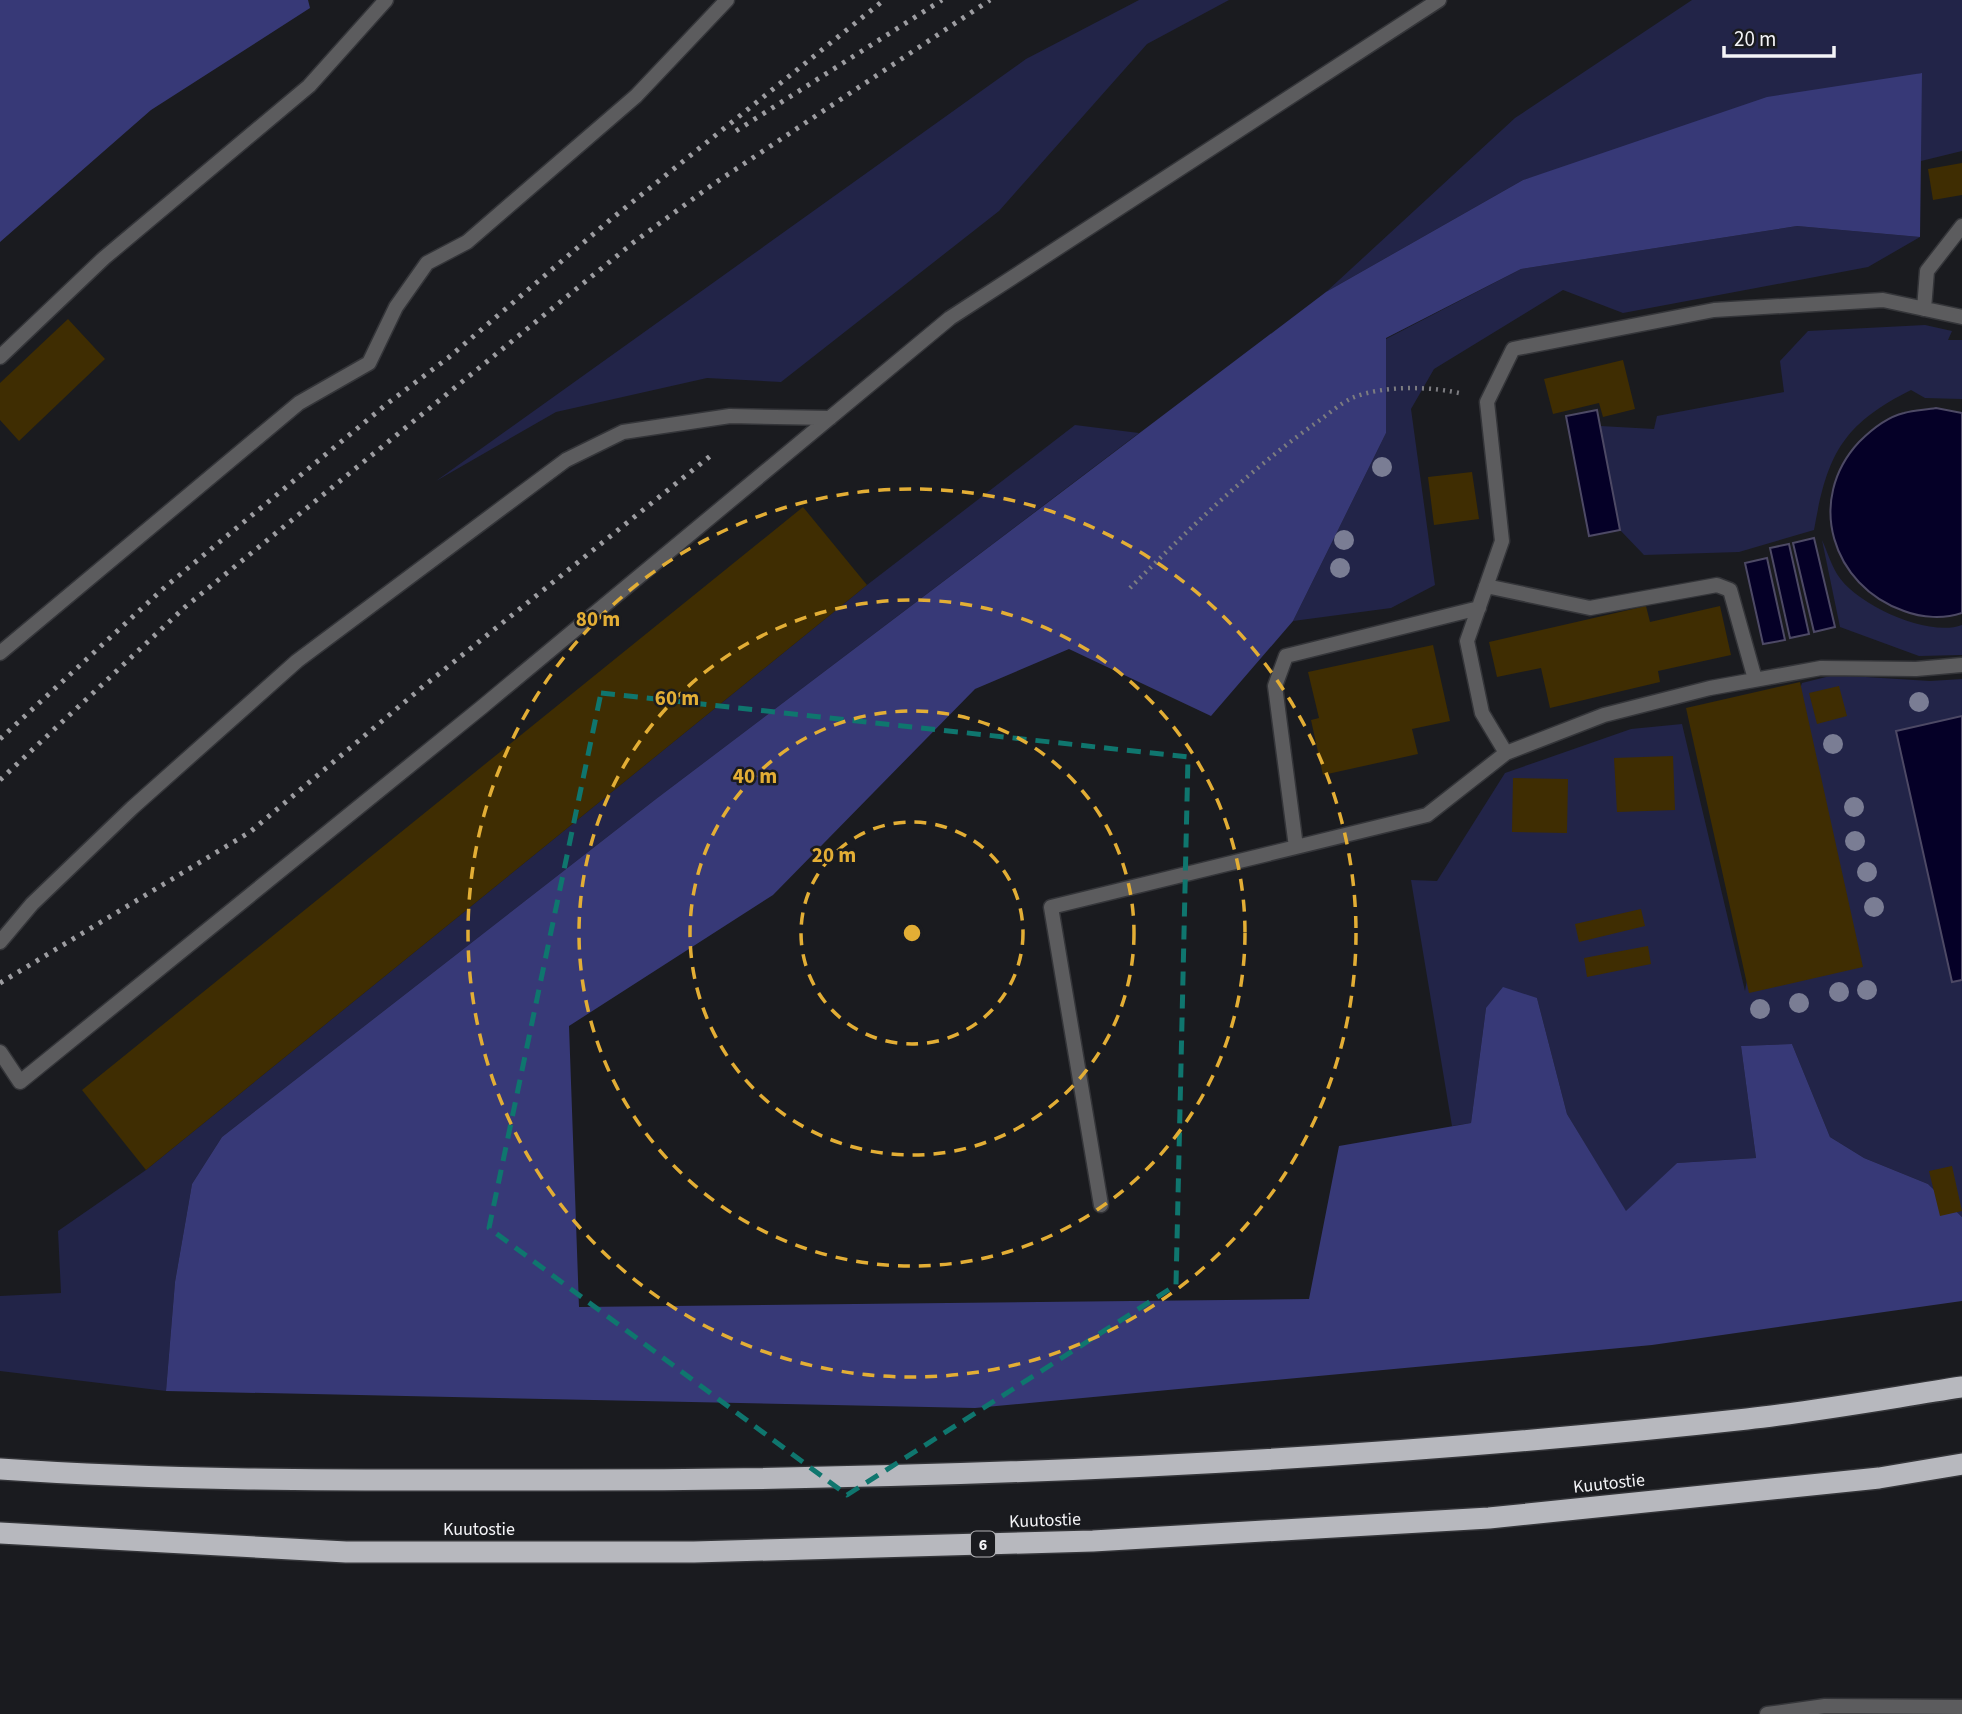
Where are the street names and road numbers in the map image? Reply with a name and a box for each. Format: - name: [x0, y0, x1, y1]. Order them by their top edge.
- street label: Kuutostie: [1572, 1467, 1646, 1500]
- street label: Kuutostie: [1009, 1507, 1081, 1534]
- street label: Kuutostie: [443, 1517, 515, 1542]
- road number: 6: [971, 1532, 995, 1556]

